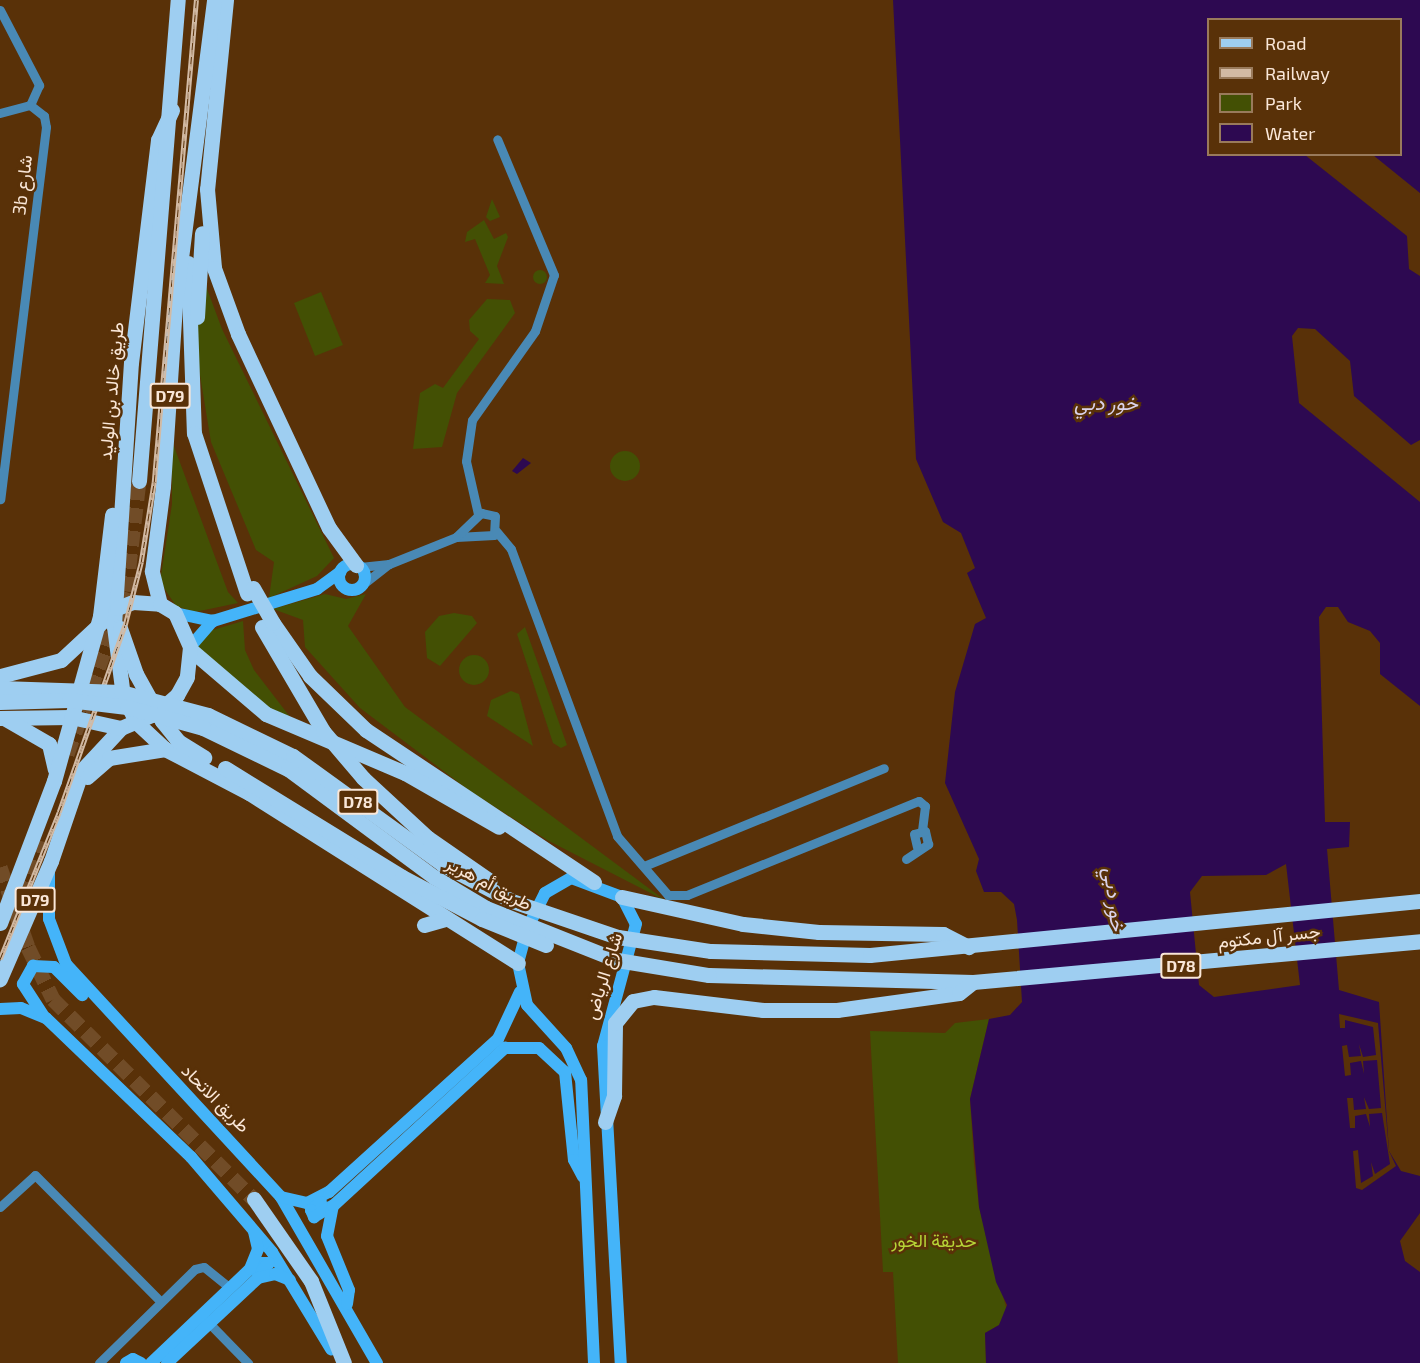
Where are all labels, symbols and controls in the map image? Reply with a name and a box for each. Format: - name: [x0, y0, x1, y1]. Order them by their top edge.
- legend: [1207, 18, 1402, 156]
- text: Road: [1265, 32, 1306, 54]
- text: Railway: [1265, 62, 1330, 84]
- text: Park: [1265, 92, 1302, 114]
- text: Water: [1265, 122, 1315, 144]
- street label: 3b شارع: [8, 154, 36, 216]
- street label: طريق خالد بن الوليد: [94, 321, 128, 461]
- road number: D79: [149, 383, 191, 409]
- water label: خور دبي: [1074, 390, 1138, 414]
- road number: D78: [337, 789, 379, 815]
- street label: طريق أم هرير: [443, 851, 535, 915]
- water label: خور دبي: [1099, 866, 1131, 932]
- road number: D79: [14, 887, 56, 913]
- street label: جسر آل مكتوم: [1217, 920, 1321, 952]
- street label: شارع الرياض: [580, 930, 626, 1022]
- road number: D78: [1160, 953, 1202, 979]
- street label: طريق الاتحاد: [177, 1059, 255, 1137]
- park label: حديقة الخور: [891, 1229, 977, 1251]

